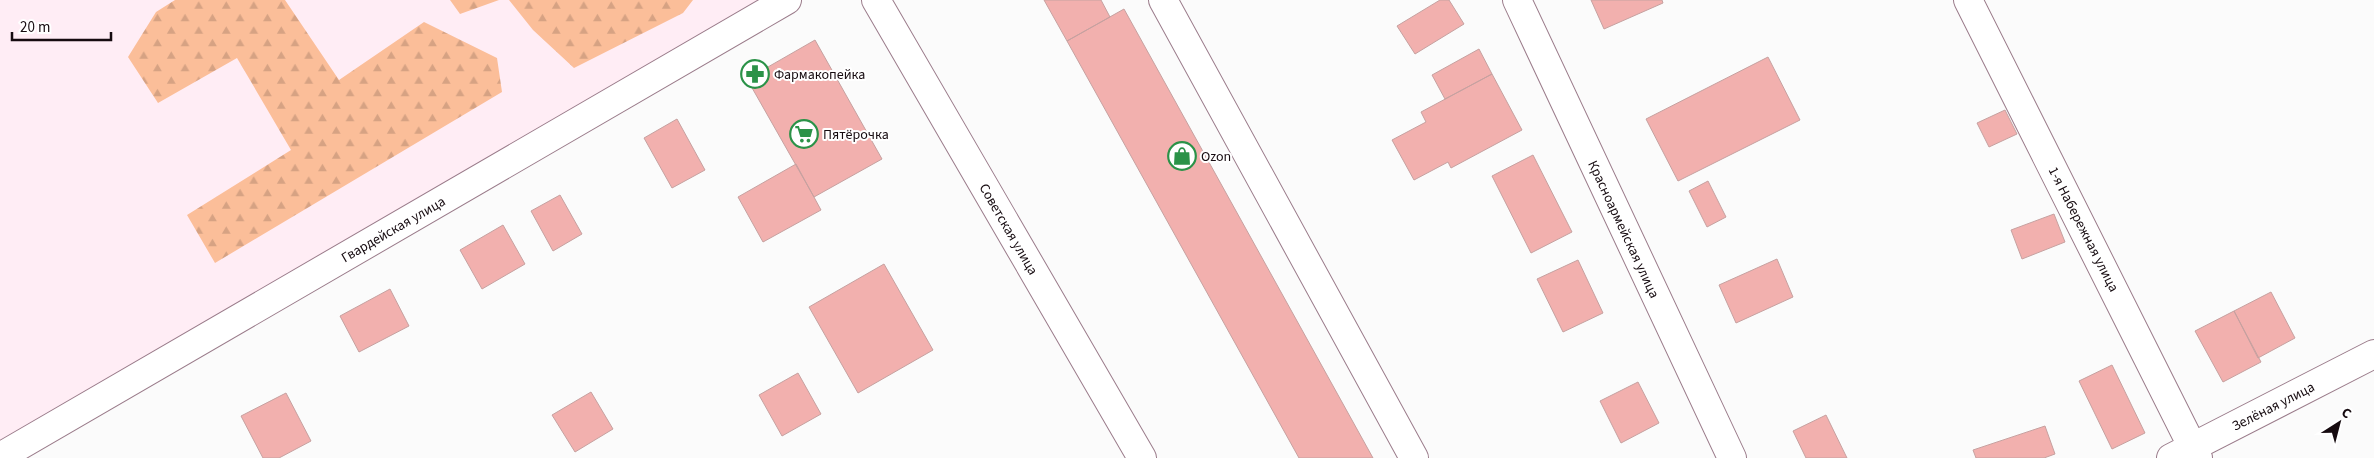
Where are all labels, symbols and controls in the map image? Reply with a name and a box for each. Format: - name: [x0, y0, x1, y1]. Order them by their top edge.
- scale bar: [12, 10, 111, 42]
- text: 20 m: [20, 17, 50, 38]
- pharmacy icon: Фармакопейка: [740, 59, 770, 89]
- place label: Фармакопейка: [774, 65, 865, 85]
- supermarket icon: Пятёрочка: [789, 119, 819, 149]
- place label: Пятёрочка: [823, 125, 889, 145]
- shop icon: Ozon: [1167, 141, 1197, 171]
- place label: Ozon: [1201, 147, 1231, 167]
- street label: Красноармейская улица: [1582, 157, 1664, 302]
- street label: 1-я Набережная улица: [2043, 163, 2123, 295]
- street label: Советская улица: [974, 180, 1042, 279]
- street label: Гвардейская улица: [338, 192, 449, 268]
- street label: Зелёная улица: [2229, 377, 2318, 436]
- north arrow: [2314, 398, 2364, 448]
- text: С: [2337, 403, 2355, 424]

